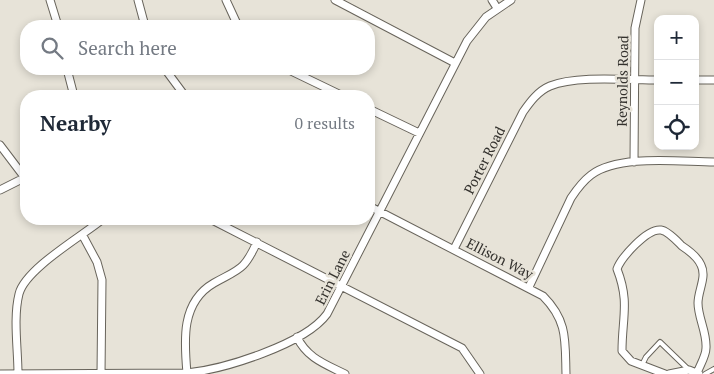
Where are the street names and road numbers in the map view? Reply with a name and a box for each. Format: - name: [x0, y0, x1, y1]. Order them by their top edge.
- street label: Reynolds Road: [612, 35, 632, 127]
- street label: Porter Road: [459, 123, 509, 197]
- street label: Ellison Way: [463, 233, 537, 283]
- street label: Erin Lane: [310, 246, 354, 308]

